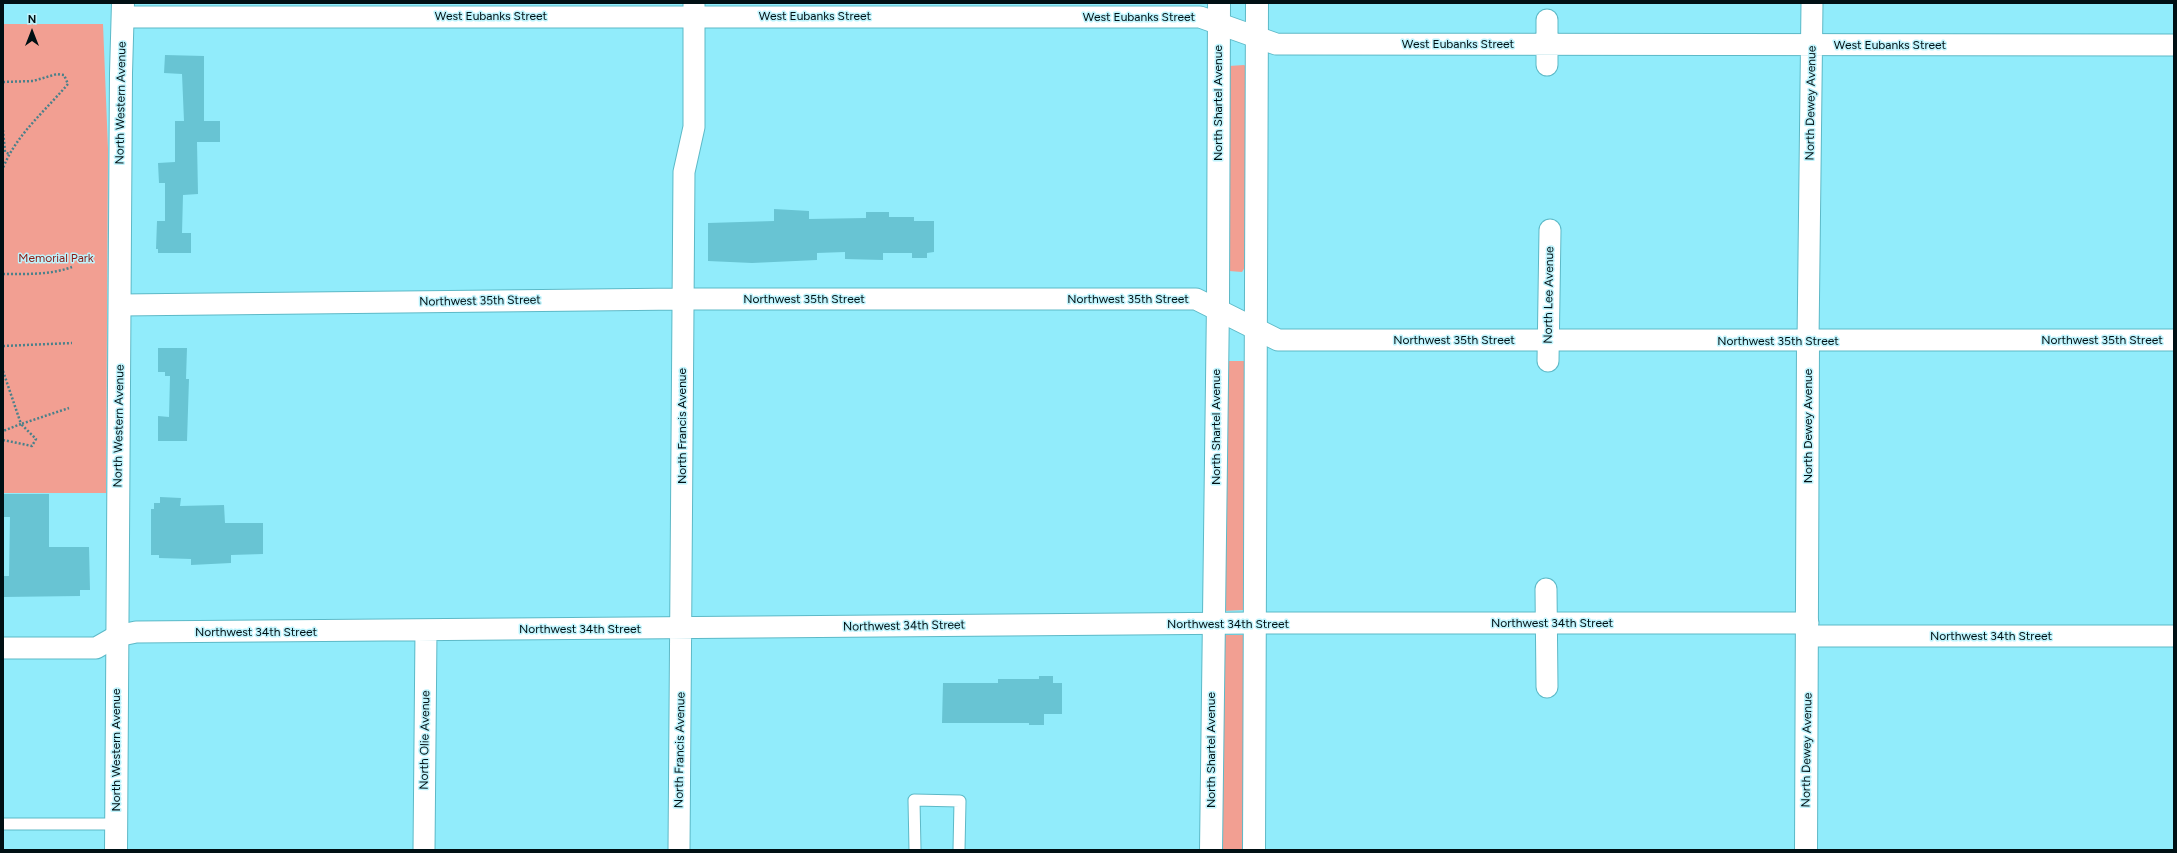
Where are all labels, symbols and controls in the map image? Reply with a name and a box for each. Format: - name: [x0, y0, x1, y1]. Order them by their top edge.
- street label: West Eubanks Street: [435, 9, 547, 23]
- street label: West Eubanks Street: [759, 9, 871, 23]
- street label: West Eubanks Street: [1083, 10, 1195, 24]
- north arrow: [12, 12, 52, 52]
- text: N: [28, 13, 36, 26]
- street label: West Eubanks Street: [1402, 37, 1514, 51]
- street label: West Eubanks Street: [1834, 38, 1946, 52]
- street label: North Western Avenue: [113, 41, 129, 165]
- street label: North Shartel Avenue: [1211, 45, 1225, 161]
- street label: North Dewey Avenue: [1803, 46, 1819, 160]
- street label: North Lee Avenue: [1541, 246, 1557, 344]
- park label: Memorial Park: [18, 251, 94, 265]
- street label: Northwest 35th Street: [743, 292, 865, 306]
- street label: Northwest 35th Street: [1067, 292, 1189, 306]
- street label: Northwest 35th Street: [419, 293, 541, 309]
- street label: Northwest 35th Street: [1393, 333, 1515, 347]
- street label: Northwest 35th Street: [2041, 333, 2163, 347]
- street label: Northwest 35th Street: [1717, 334, 1839, 348]
- street label: North Western Avenue: [111, 364, 127, 488]
- street label: North Francis Avenue: [675, 368, 689, 484]
- street label: North Shartel Avenue: [1209, 369, 1223, 485]
- street label: North Dewey Avenue: [1801, 369, 1815, 483]
- street label: Northwest 34th Street: [1491, 616, 1613, 630]
- street label: Northwest 34th Street: [1167, 617, 1289, 631]
- street label: Northwest 34th Street: [843, 618, 965, 634]
- street label: Northwest 34th Street: [519, 622, 641, 636]
- street label: Northwest 34th Street: [195, 625, 317, 639]
- street label: Northwest 34th Street: [1930, 629, 2052, 643]
- street label: North Western Avenue: [109, 688, 123, 812]
- street label: North Olie Avenue: [417, 690, 433, 790]
- street label: North Francis Avenue: [672, 692, 688, 808]
- street label: North Shartel Avenue: [1204, 692, 1218, 808]
- street label: North Dewey Avenue: [1799, 693, 1815, 807]

